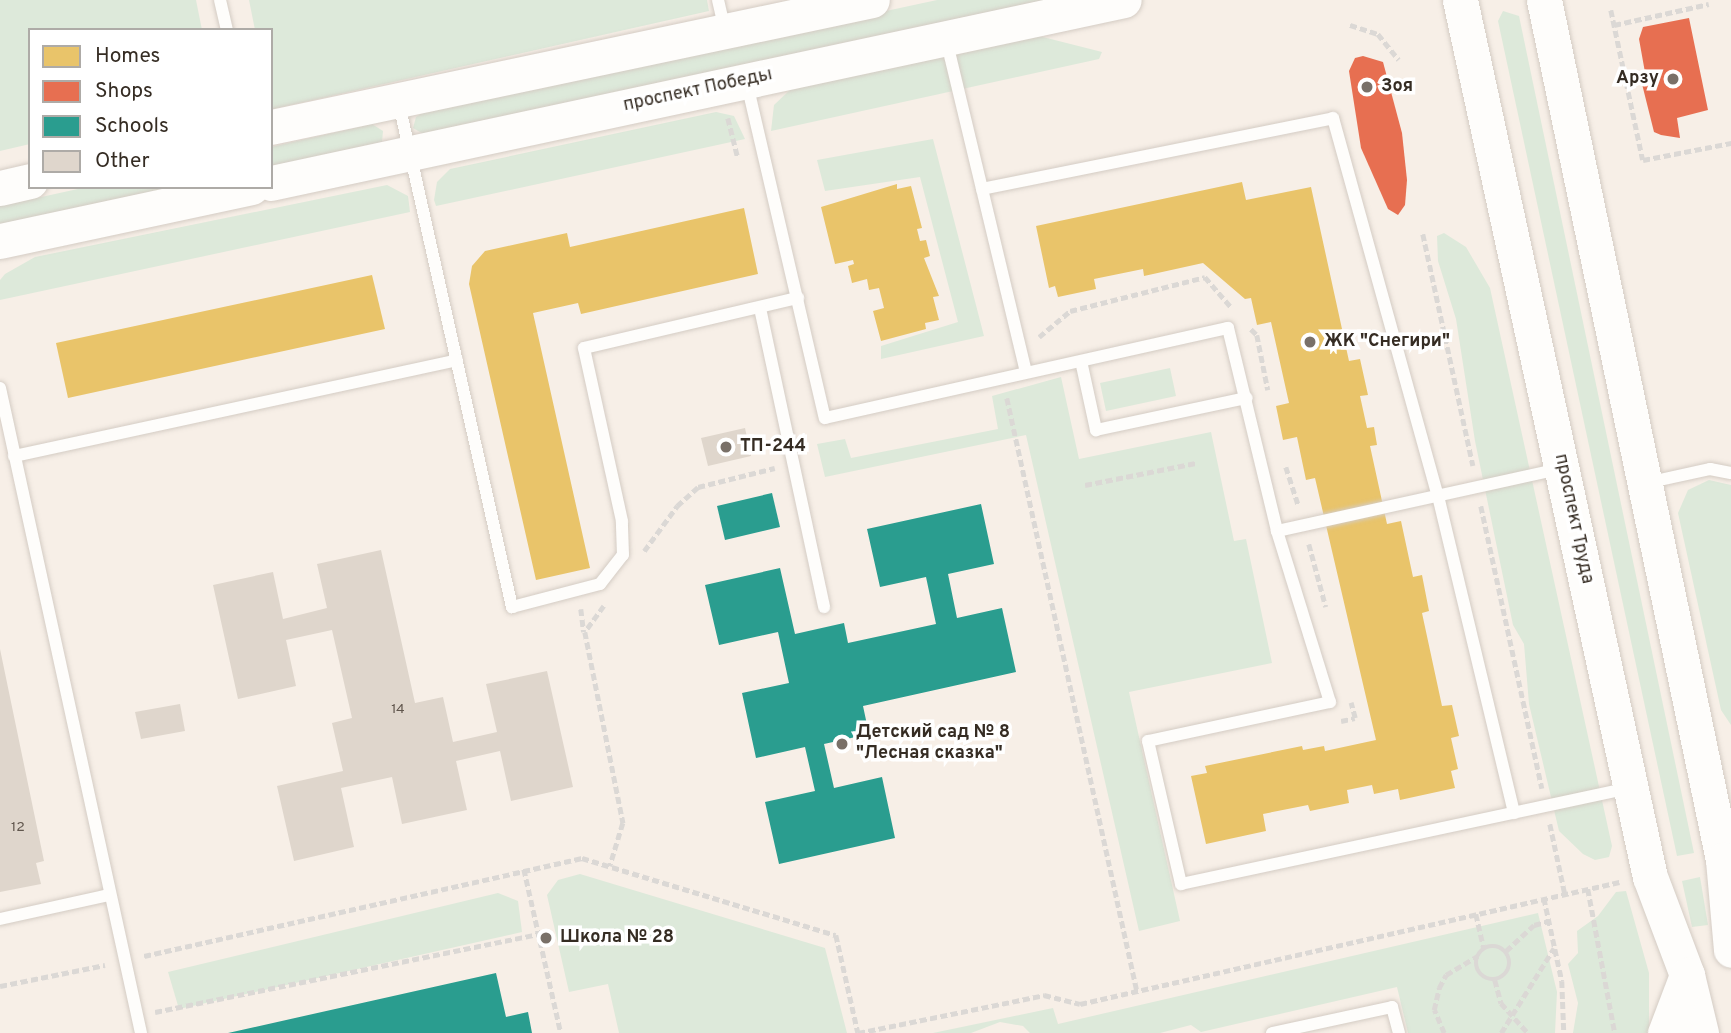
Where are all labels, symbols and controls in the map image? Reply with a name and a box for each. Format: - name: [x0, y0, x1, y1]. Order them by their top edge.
- legend: [28, 28, 273, 189]
- text: Homes: [95, 43, 160, 70]
- street label: проспект Победы: [622, 65, 774, 117]
- place label: Арзу: [1616, 68, 1659, 90]
- marker: Арзу: [1665, 71, 1681, 87]
- place label: Зоя: [1381, 76, 1413, 98]
- text: Shops: [95, 78, 153, 105]
- marker: Зоя: [1359, 79, 1375, 95]
- text: Schools: [95, 113, 169, 140]
- text: Other: [95, 148, 150, 175]
- place label: ЖК "Снегири": [1324, 331, 1450, 353]
- marker: ЖК "Снегири": [1302, 334, 1318, 350]
- place label: ТП-244: [740, 436, 806, 458]
- marker: ТП-244: [718, 439, 734, 455]
- street label: проспект Труда: [1549, 452, 1597, 586]
- house number: 14: [391, 702, 405, 718]
- place label: Детский сад № 8 "Лесная сказка": [856, 723, 1010, 766]
- marker: Детский сад № 8 "Лесная сказка": [834, 736, 850, 752]
- house number: 12: [11, 820, 25, 836]
- place label: Школа № 28: [560, 927, 674, 949]
- marker: Школа № 28: [538, 930, 554, 946]

